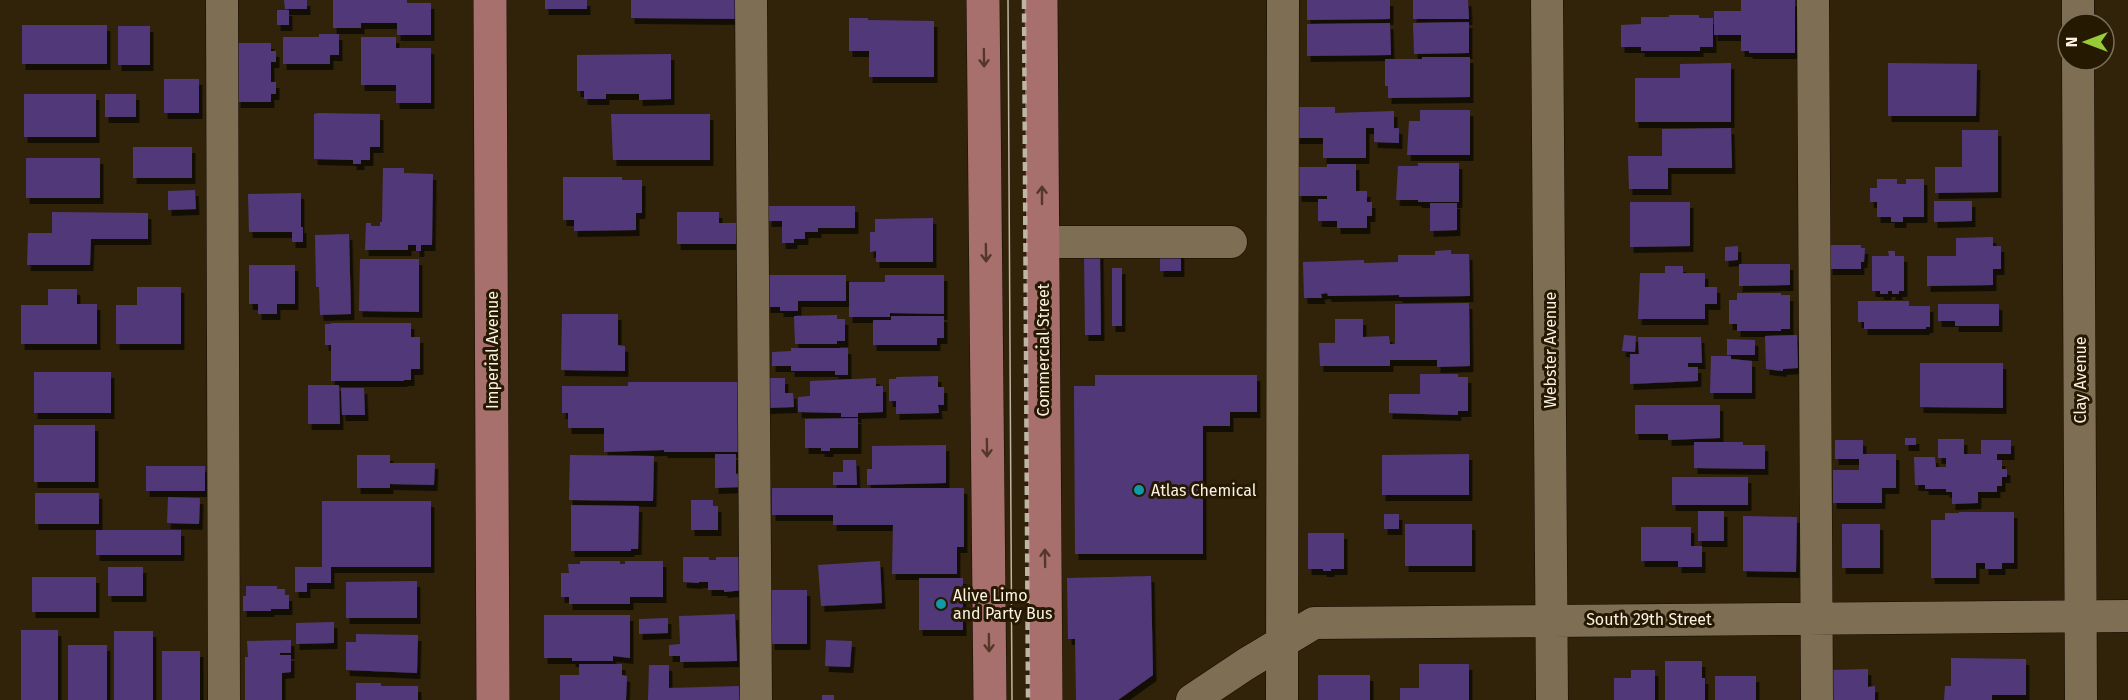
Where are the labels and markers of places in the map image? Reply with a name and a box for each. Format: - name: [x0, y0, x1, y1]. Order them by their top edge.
- place label: Atlas Chemical: [1151, 481, 1257, 500]
- marker: Atlas Chemical: [1132, 483, 1146, 497]
- place label: Alive Limo and Party Bus: [953, 586, 1053, 623]
- marker: Alive Limo and Party Bus: [934, 597, 948, 611]

